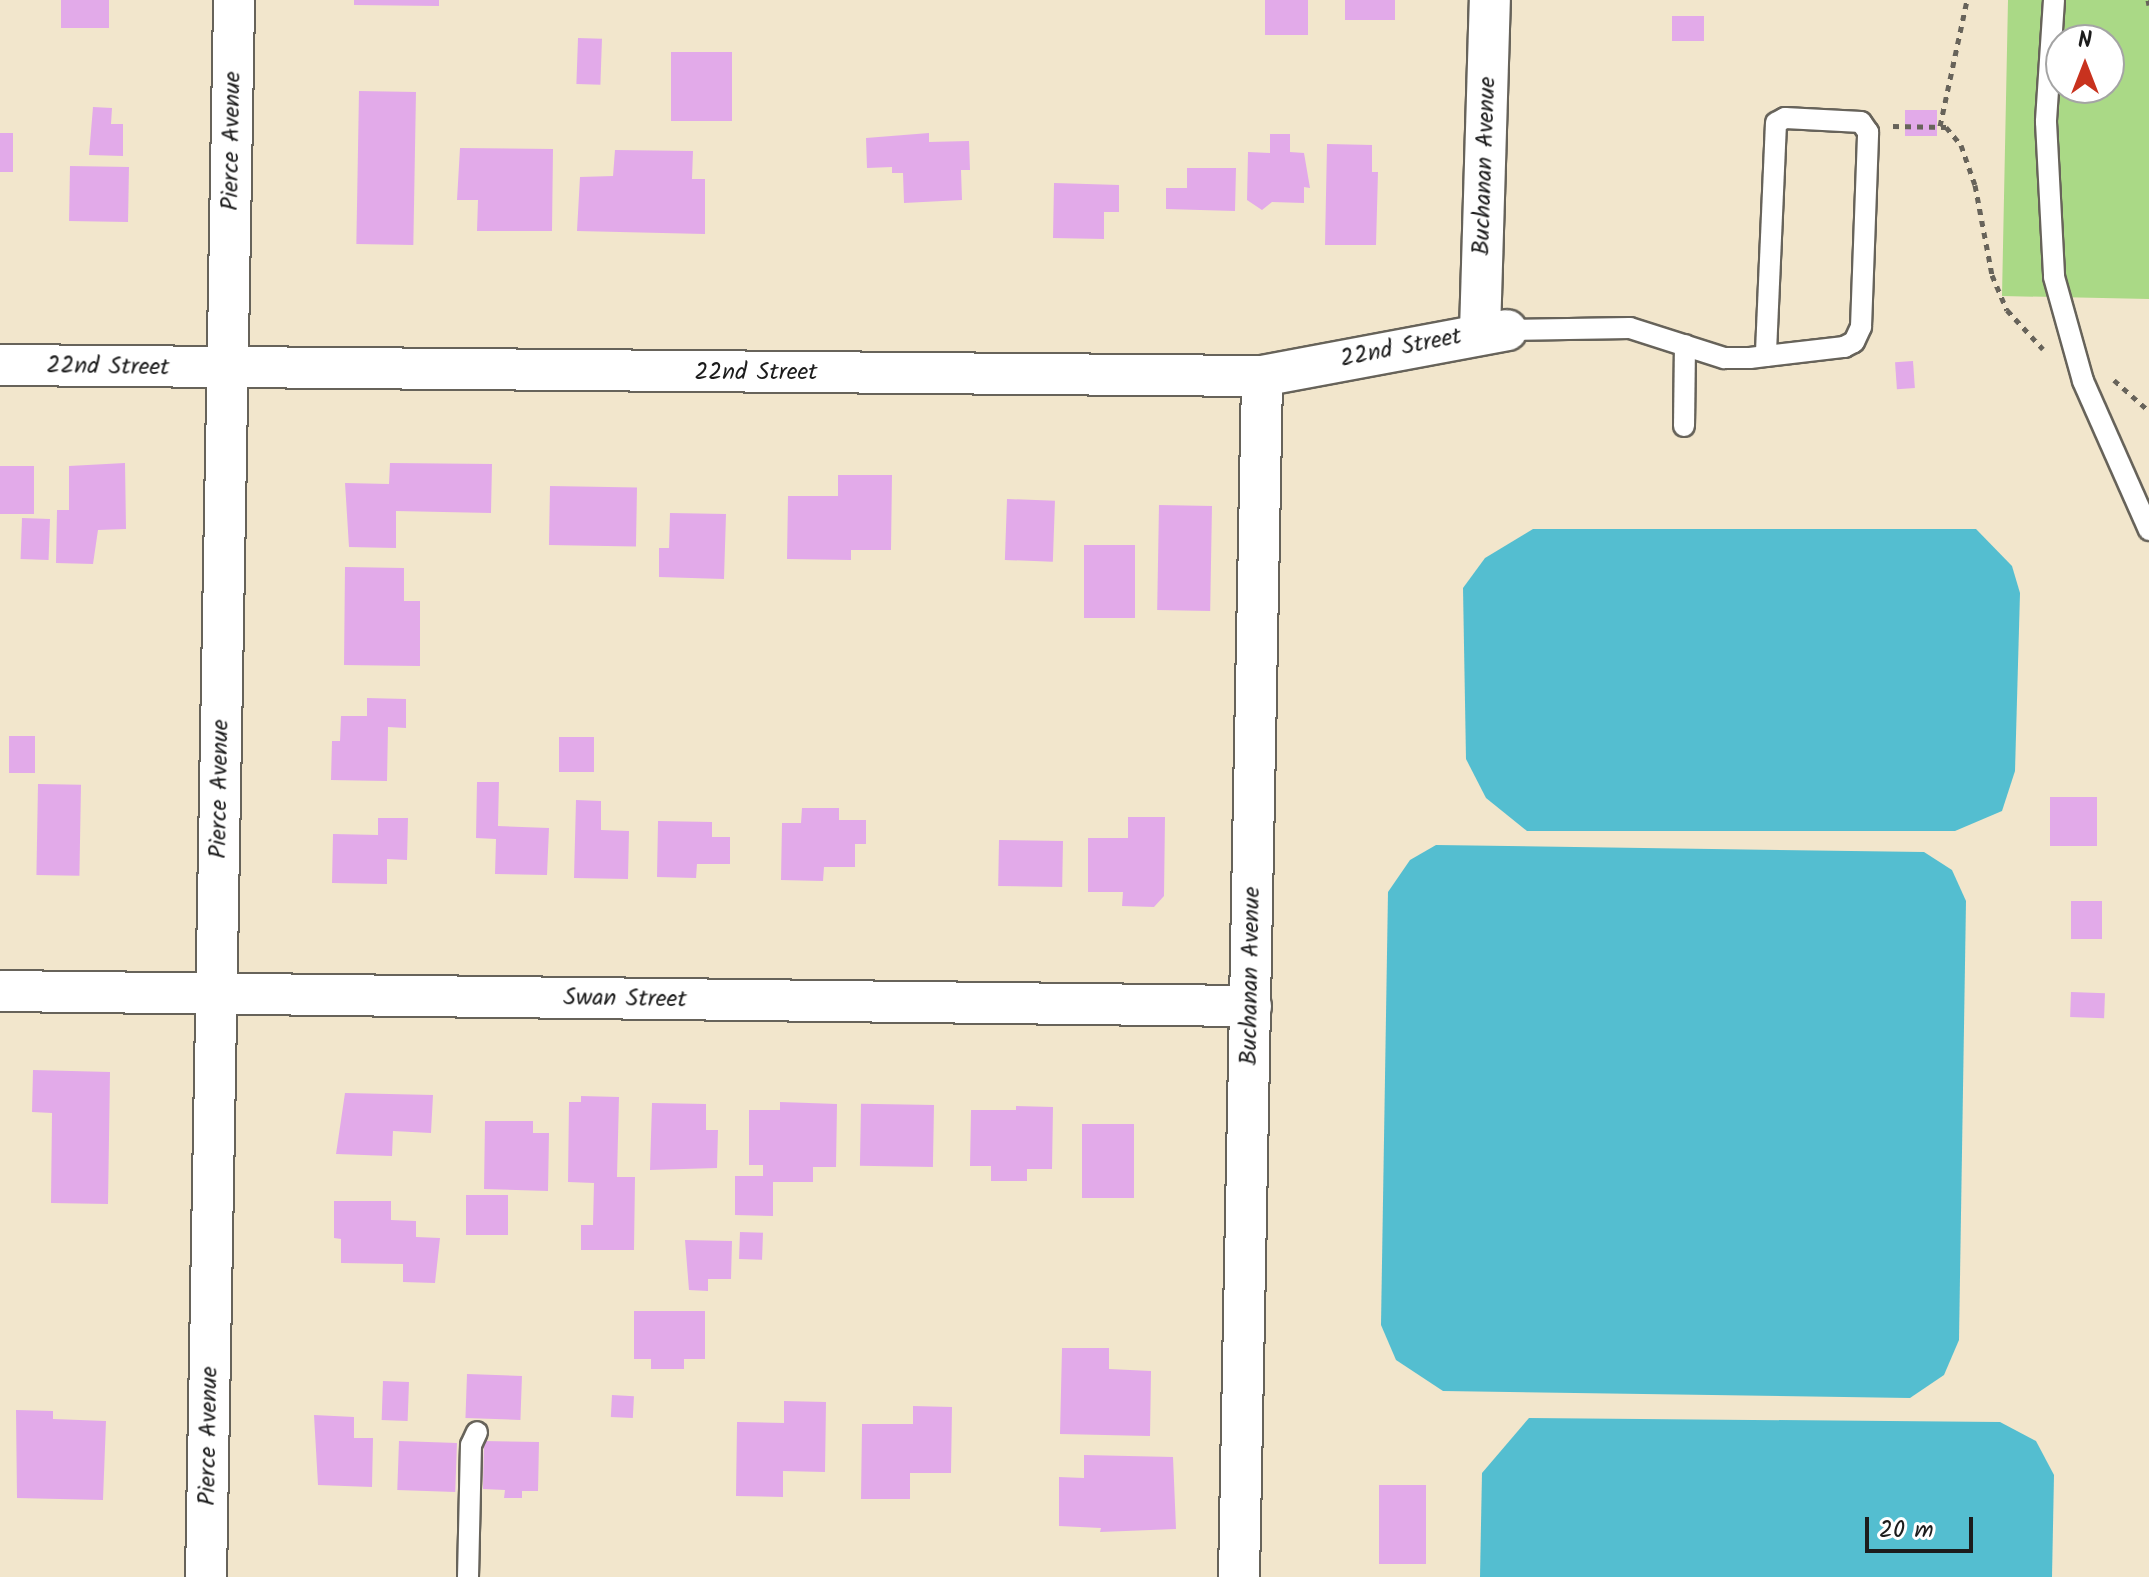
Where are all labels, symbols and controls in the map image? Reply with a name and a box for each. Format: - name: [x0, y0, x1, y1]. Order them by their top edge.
- north arrow: [2045, 24, 2125, 104]
- text: N: [2078, 24, 2092, 59]
- street label: Pierce Avenue: [216, 71, 248, 211]
- street label: Buchanan Avenue: [1467, 76, 1503, 256]
- street label: 22nd Street: [1338, 322, 1464, 374]
- street label: 22nd Street: [46, 352, 170, 382]
- street label: 22nd Street: [694, 359, 818, 387]
- street label: Pierce Avenue: [204, 719, 236, 859]
- street label: Buchanan Avenue: [1235, 886, 1267, 1066]
- street label: Swan Street: [563, 984, 687, 1014]
- street label: Pierce Avenue: [193, 1366, 225, 1506]
- scale bar: [1869, 1501, 1977, 1551]
- text: 20 m: [1879, 1511, 1934, 1550]

